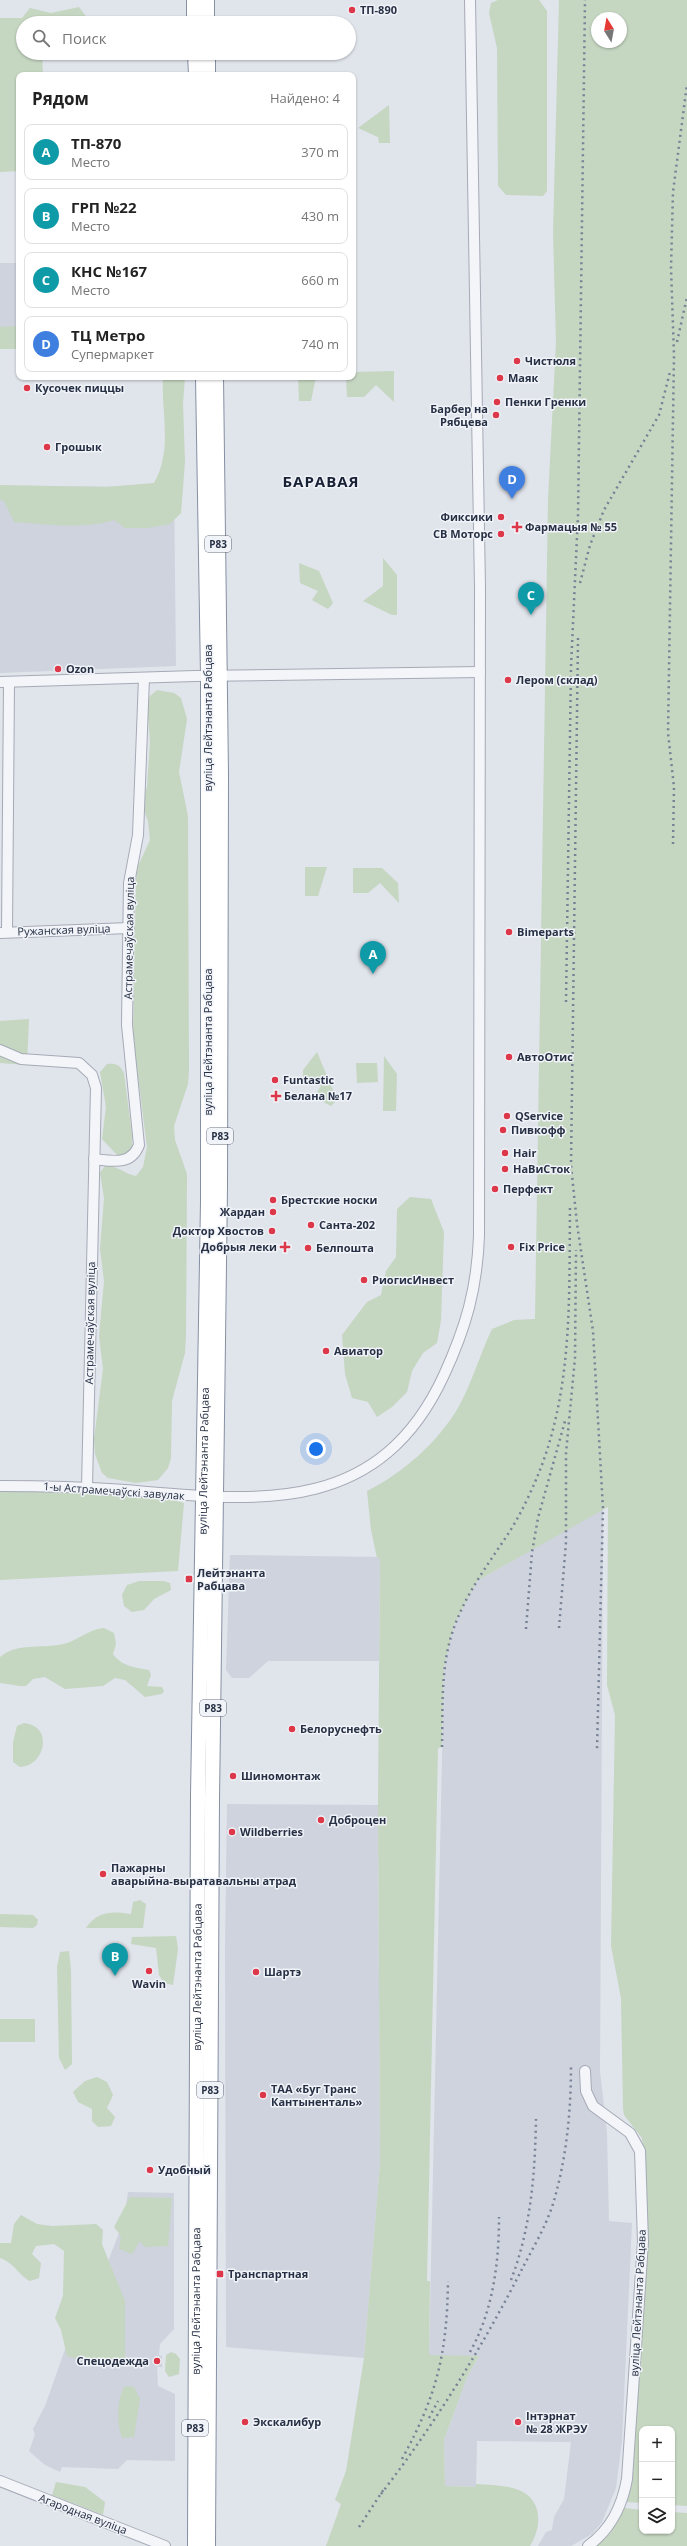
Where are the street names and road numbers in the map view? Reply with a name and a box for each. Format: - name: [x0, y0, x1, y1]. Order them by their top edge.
- road number: Р83: [205, 536, 231, 552]
- street label: вуліца Лейтэнанта Рабцава: [200, 644, 215, 792]
- street label: Астрамечаўская вуліца: [120, 877, 137, 999]
- street label: Ружанская вуліца: [17, 920, 111, 939]
- street label: вуліца Лейтэнанта Рабцава: [200, 968, 215, 1116]
- road number: Р83: [207, 1128, 233, 1144]
- street label: Астрамечаўская вуліца: [81, 1262, 98, 1384]
- street label: вуліца Лейтэнанта Рабцава: [194, 1387, 212, 1535]
- street label: 1-ы Астрамечаўскі завулак: [43, 1478, 186, 1503]
- road number: Р83: [200, 1700, 226, 1716]
- street label: вуліца Лейтэнанта Рабцава: [189, 1903, 205, 2051]
- road number: Р83: [197, 2082, 223, 2098]
- street label: вуліца Лейтэнанта Рабцава: [188, 2227, 203, 2375]
- street label: вуліца Лейтэнанта Рабцава: [626, 2229, 649, 2377]
- road number: Р83: [182, 2420, 208, 2436]
- street label: Агародная вуліца: [37, 2490, 129, 2537]

